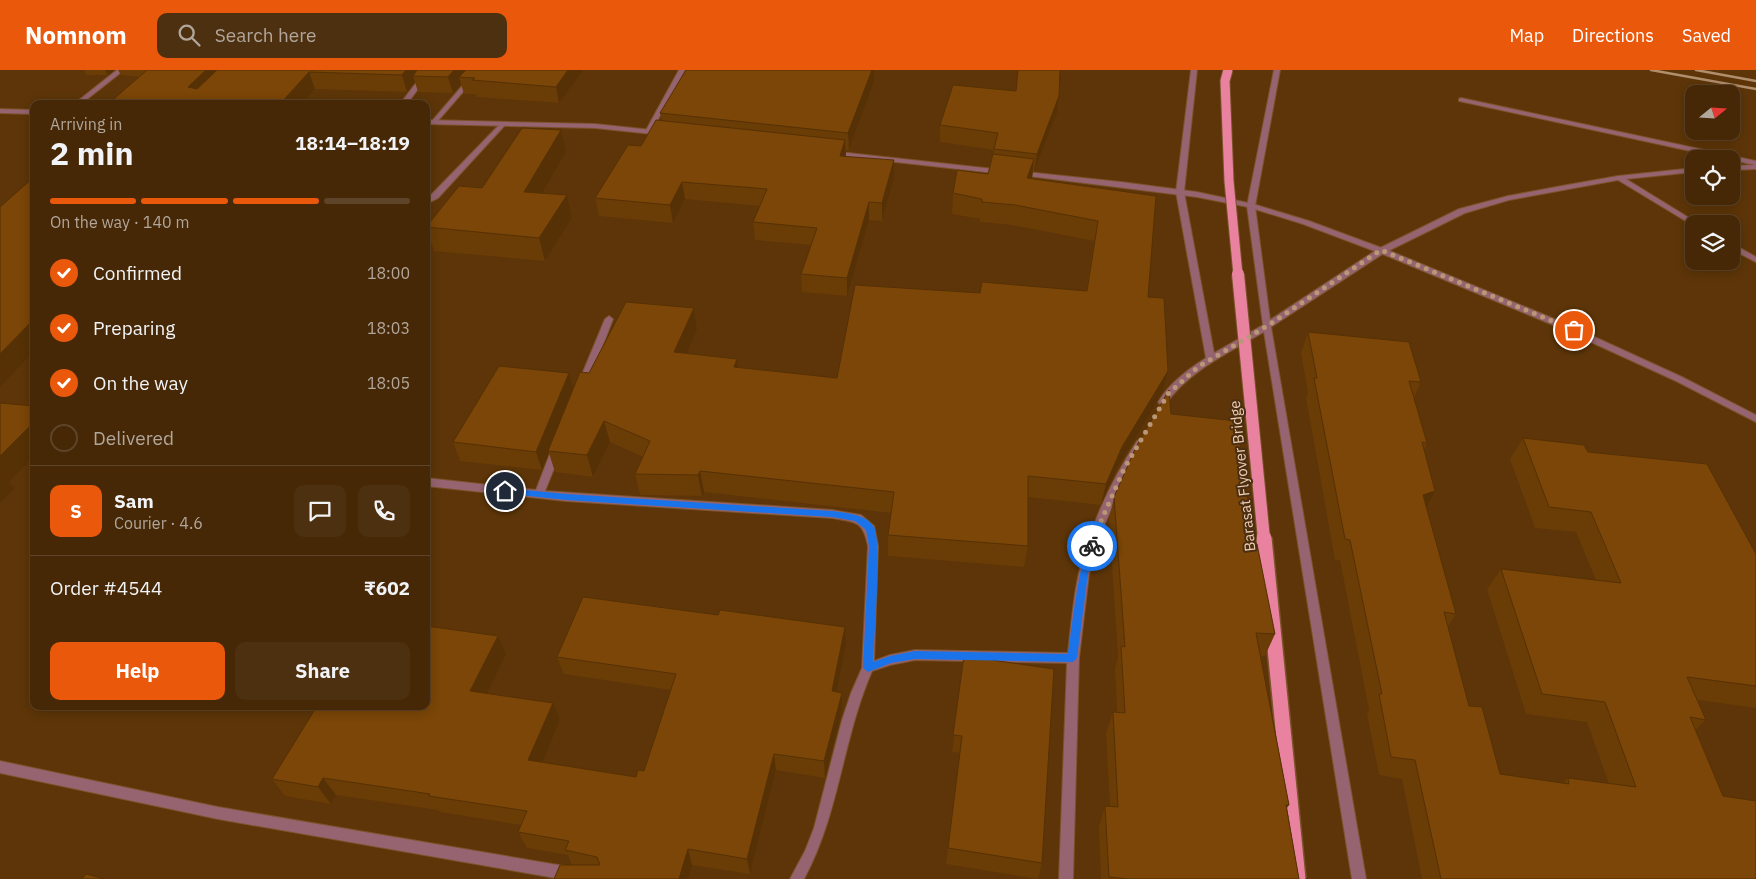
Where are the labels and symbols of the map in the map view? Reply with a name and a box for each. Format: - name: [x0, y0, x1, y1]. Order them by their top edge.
- north arrow: [1685, 85, 1740, 140]
- pin: [1553, 309, 1595, 351]
- street label: Barasat Flyover Bridge: [1225, 400, 1259, 552]
- pin: [484, 470, 526, 512]
- courier: [1067, 521, 1117, 571]

